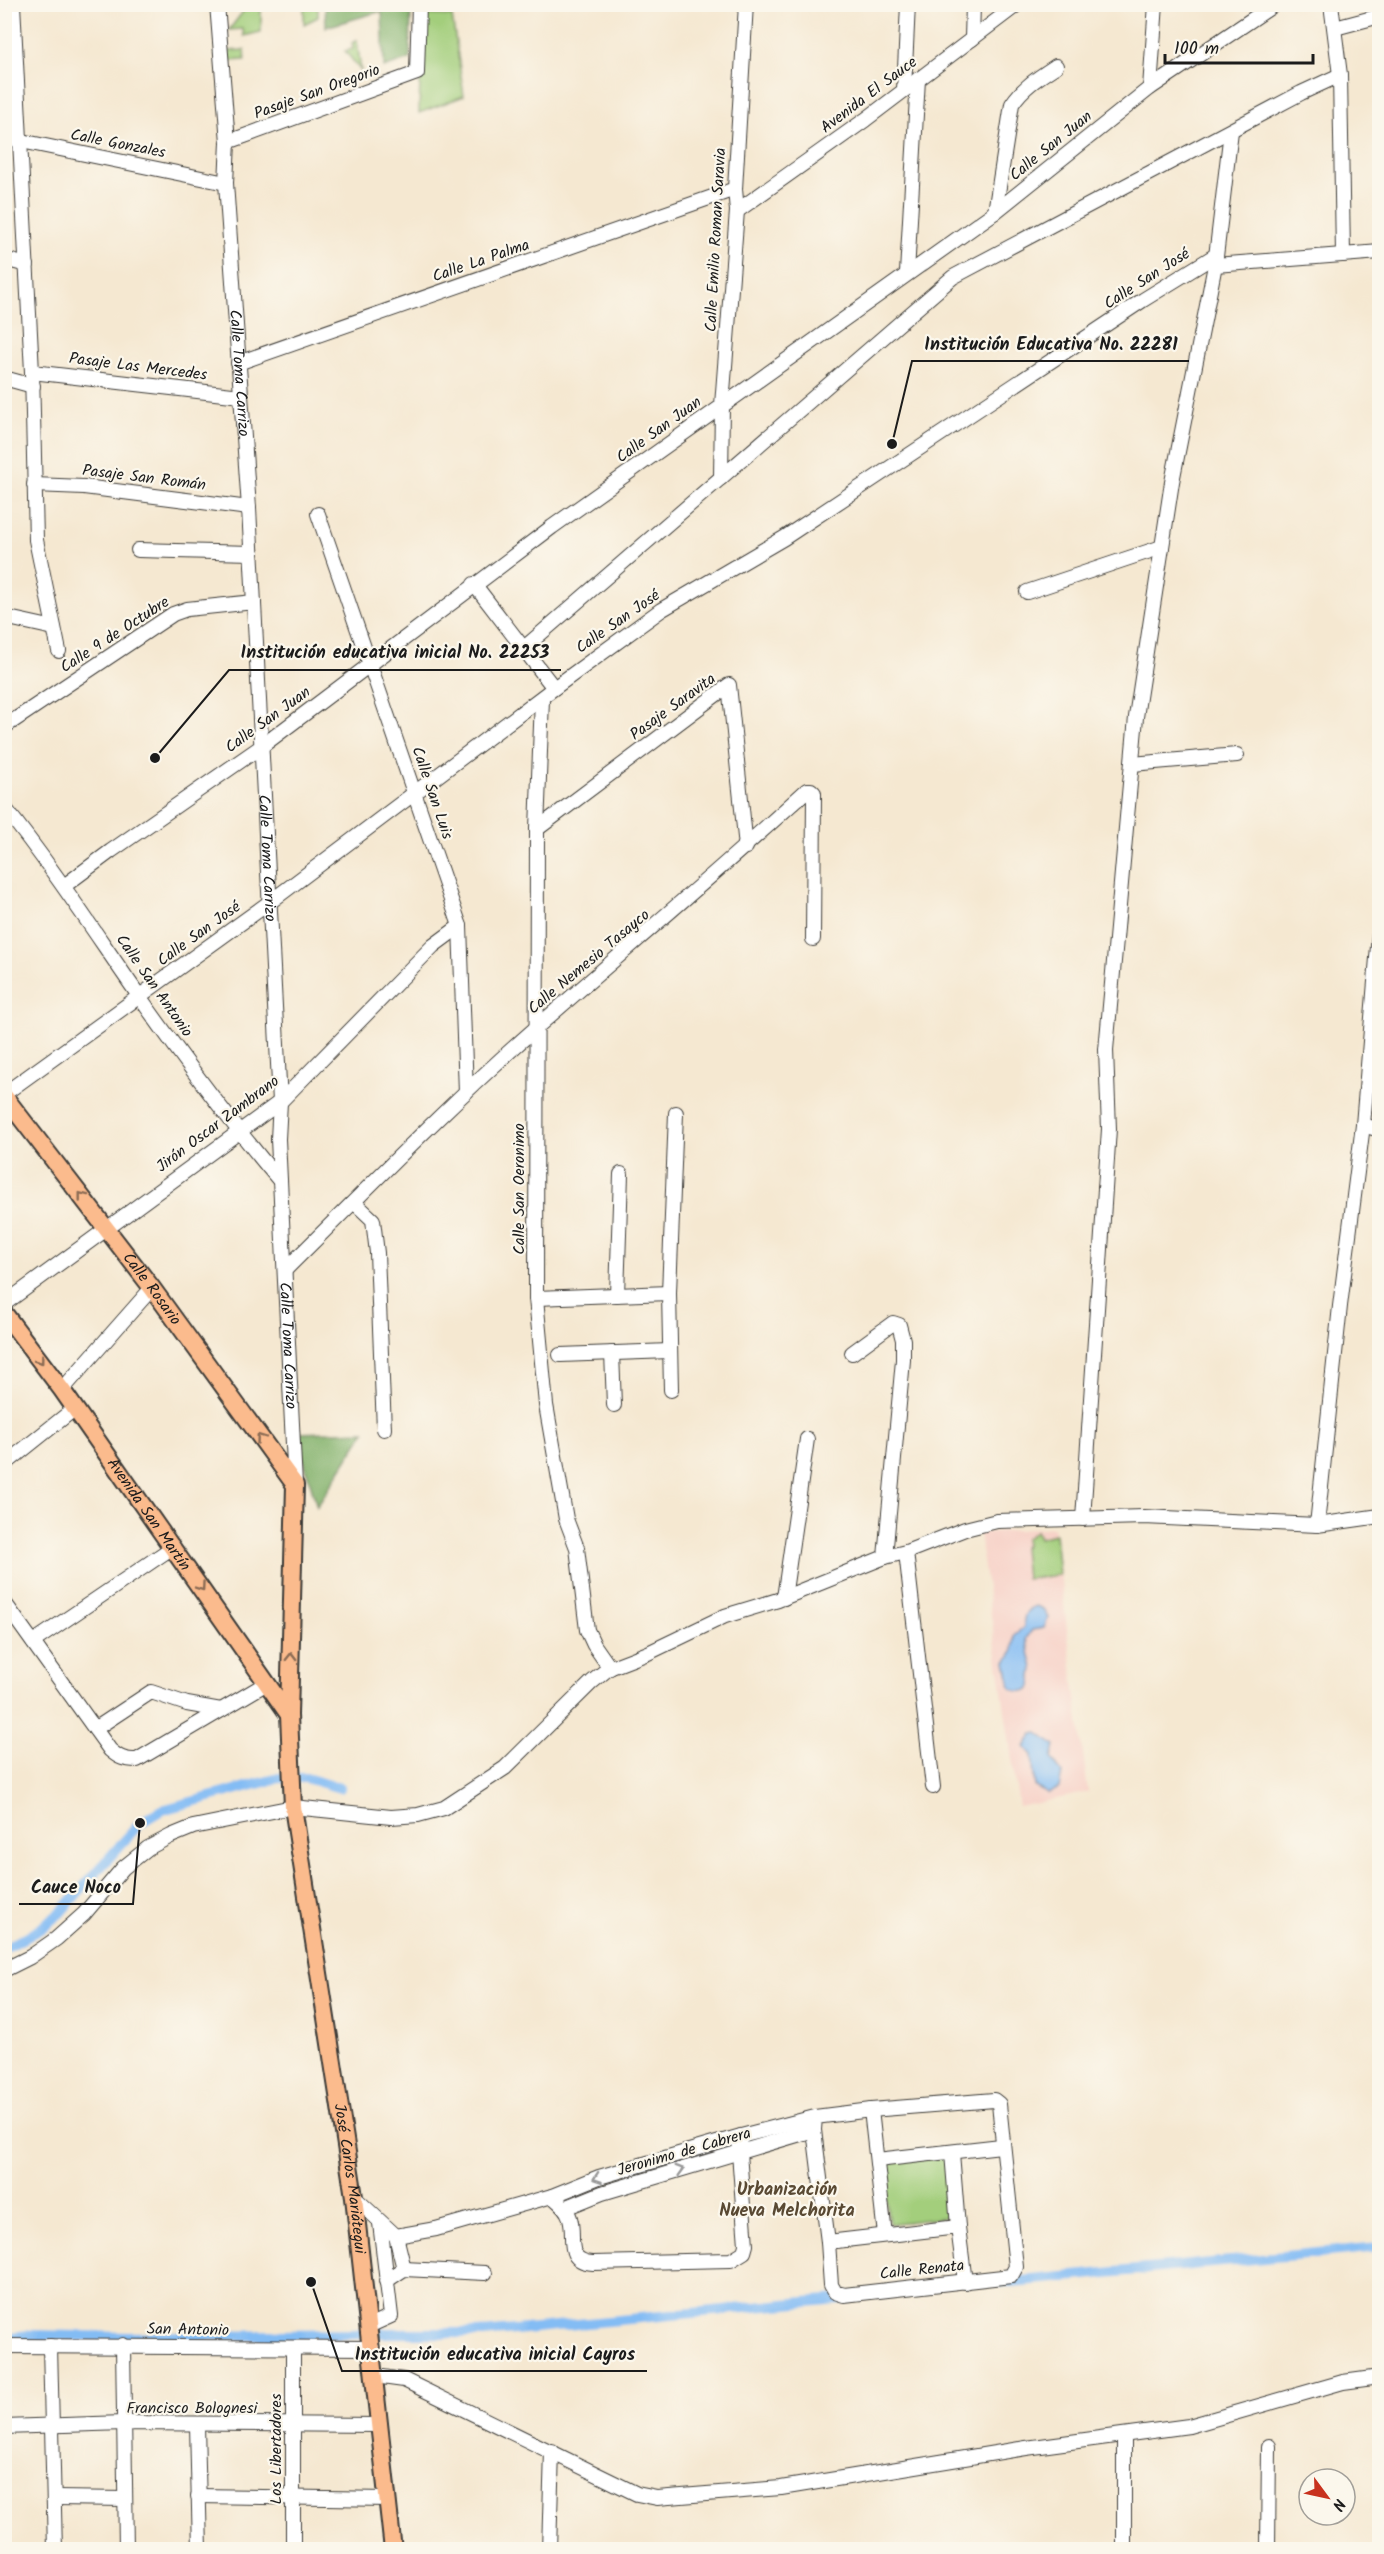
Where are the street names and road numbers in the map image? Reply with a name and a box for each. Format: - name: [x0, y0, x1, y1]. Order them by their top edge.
- street label: Avenida El Sauce: [815, 50, 923, 140]
- street label: Pasaje San Oregorio: [250, 58, 384, 126]
- street label: Calle San Juan: [1004, 105, 1098, 187]
- street label: Calle Gonzales: [68, 123, 168, 166]
- street label: Calle Emilio Roman Saravia: [699, 147, 733, 333]
- street label: Calle La Palma: [429, 233, 533, 289]
- street label: Calle San José: [1099, 241, 1196, 316]
- street label: Calle Toma Carrizo: [223, 309, 256, 437]
- street label: Pasaje Las Mercedes: [67, 346, 209, 388]
- street label: Calle San Juan: [611, 390, 707, 470]
- street label: Pasaje San Román: [81, 458, 207, 498]
- street label: Calle San José: [571, 583, 666, 660]
- street label: Calle 9 de Octubre: [55, 590, 175, 680]
- street label: Pasaje Saravita: [625, 667, 721, 747]
- street label: Calle San Juan: [220, 680, 316, 760]
- street label: Calle San Luis: [404, 743, 460, 843]
- street label: Calle Toma Carrizo: [251, 794, 283, 922]
- street label: Calle San José: [152, 894, 247, 973]
- street label: Calle Nemesio Tasayco: [522, 903, 656, 1021]
- street label: Calle San Antonio: [109, 929, 199, 1043]
- street label: Jirón Oscar Zambrano: [151, 1069, 285, 1179]
- street label: Calle San Oeronimo: [507, 1123, 532, 1255]
- street label: Calle Rosario: [116, 1247, 188, 1331]
- street label: Calle Toma Carrizo: [273, 1282, 304, 1410]
- street label: Avenida San Martín: [101, 1453, 197, 1576]
- street label: José Carlos Mariátegui: [327, 2102, 373, 2256]
- street label: Jeronimo de Cabrera: [614, 2121, 754, 2183]
- street label: Calle Renata: [879, 2253, 965, 2287]
- street label: San Antonio: [147, 2317, 229, 2343]
- street label: Los Libertadores: [264, 2393, 289, 2504]
- street label: Francisco Bolognesi: [127, 2396, 259, 2421]

